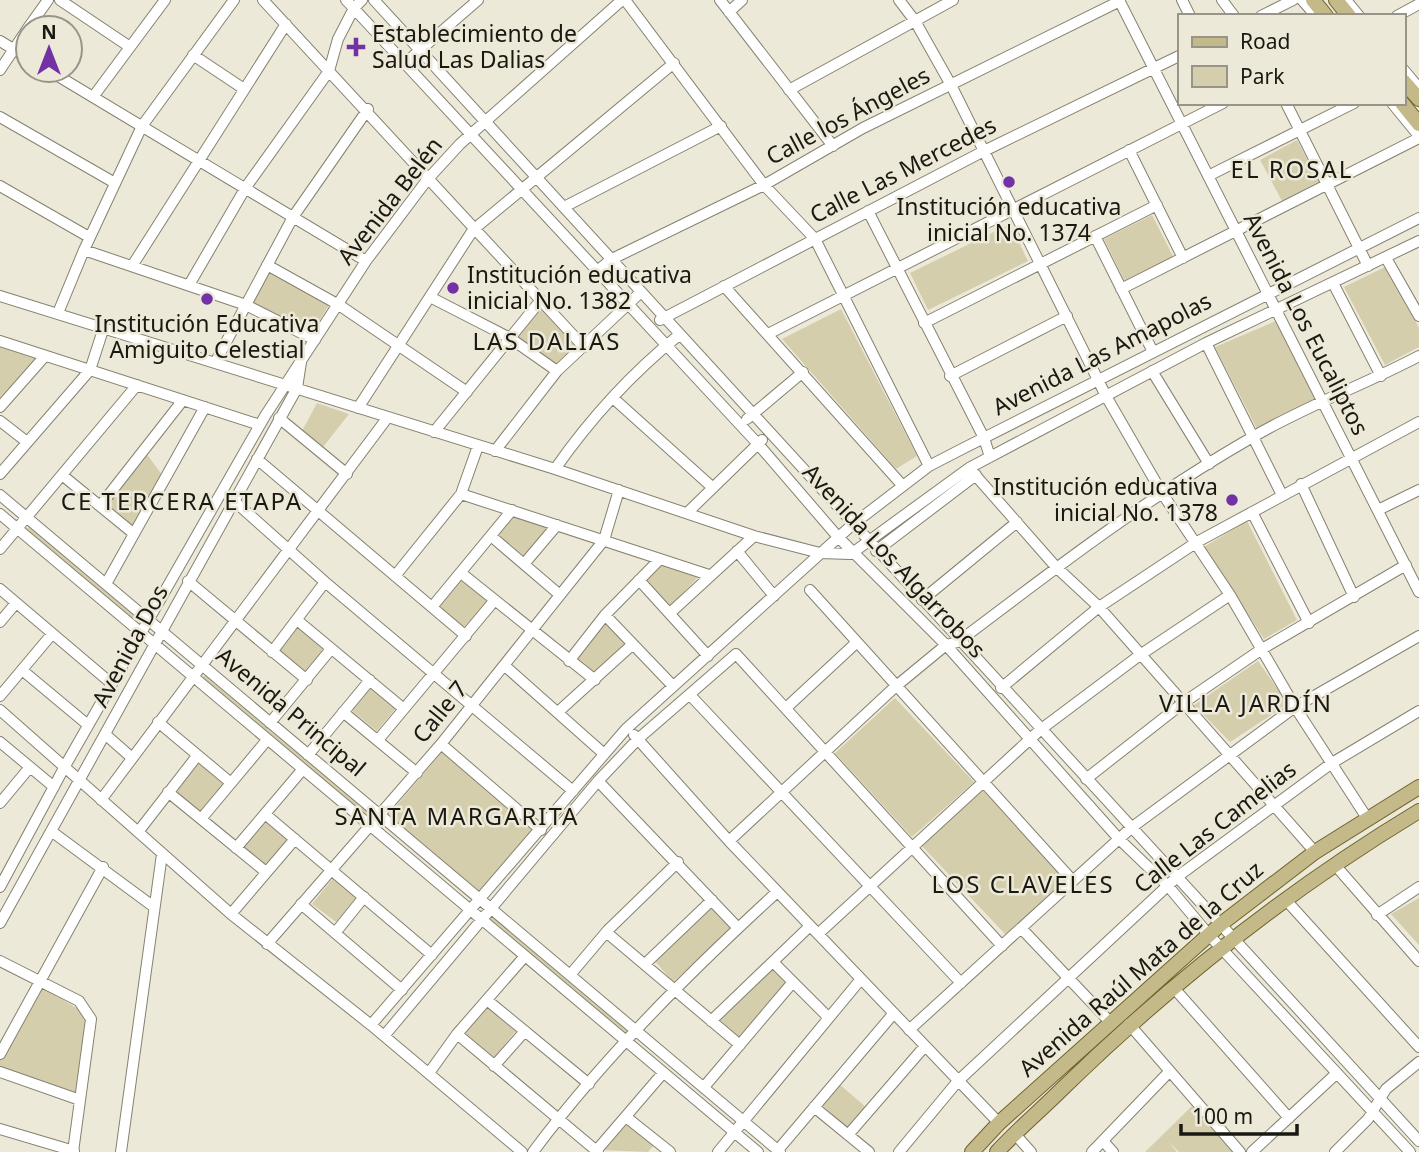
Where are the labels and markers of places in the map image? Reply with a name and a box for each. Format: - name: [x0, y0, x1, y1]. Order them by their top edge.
- place label: Establecimiento de Salud Las Dalias: [372, 17, 577, 75]
- marker: Establecimiento de Salud Las Dalias: [346, 37, 366, 57]
- marker: Institución educativa inicial No. 1374: [1001, 174, 1017, 190]
- place label: Institución educativa inicial No. 1374: [897, 190, 1121, 248]
- place label: Institución educativa inicial No. 1382: [467, 258, 692, 316]
- marker: Institución educativa inicial No. 1382: [445, 280, 461, 296]
- marker: Institución Educativa Amiguito Celestial: [199, 291, 215, 307]
- place label: Institución Educativa Amiguito Celestial: [95, 307, 319, 365]
- place label: Institución educativa inicial No. 1378: [993, 470, 1218, 528]
- marker: Institución educativa inicial No. 1378: [1224, 492, 1240, 508]

